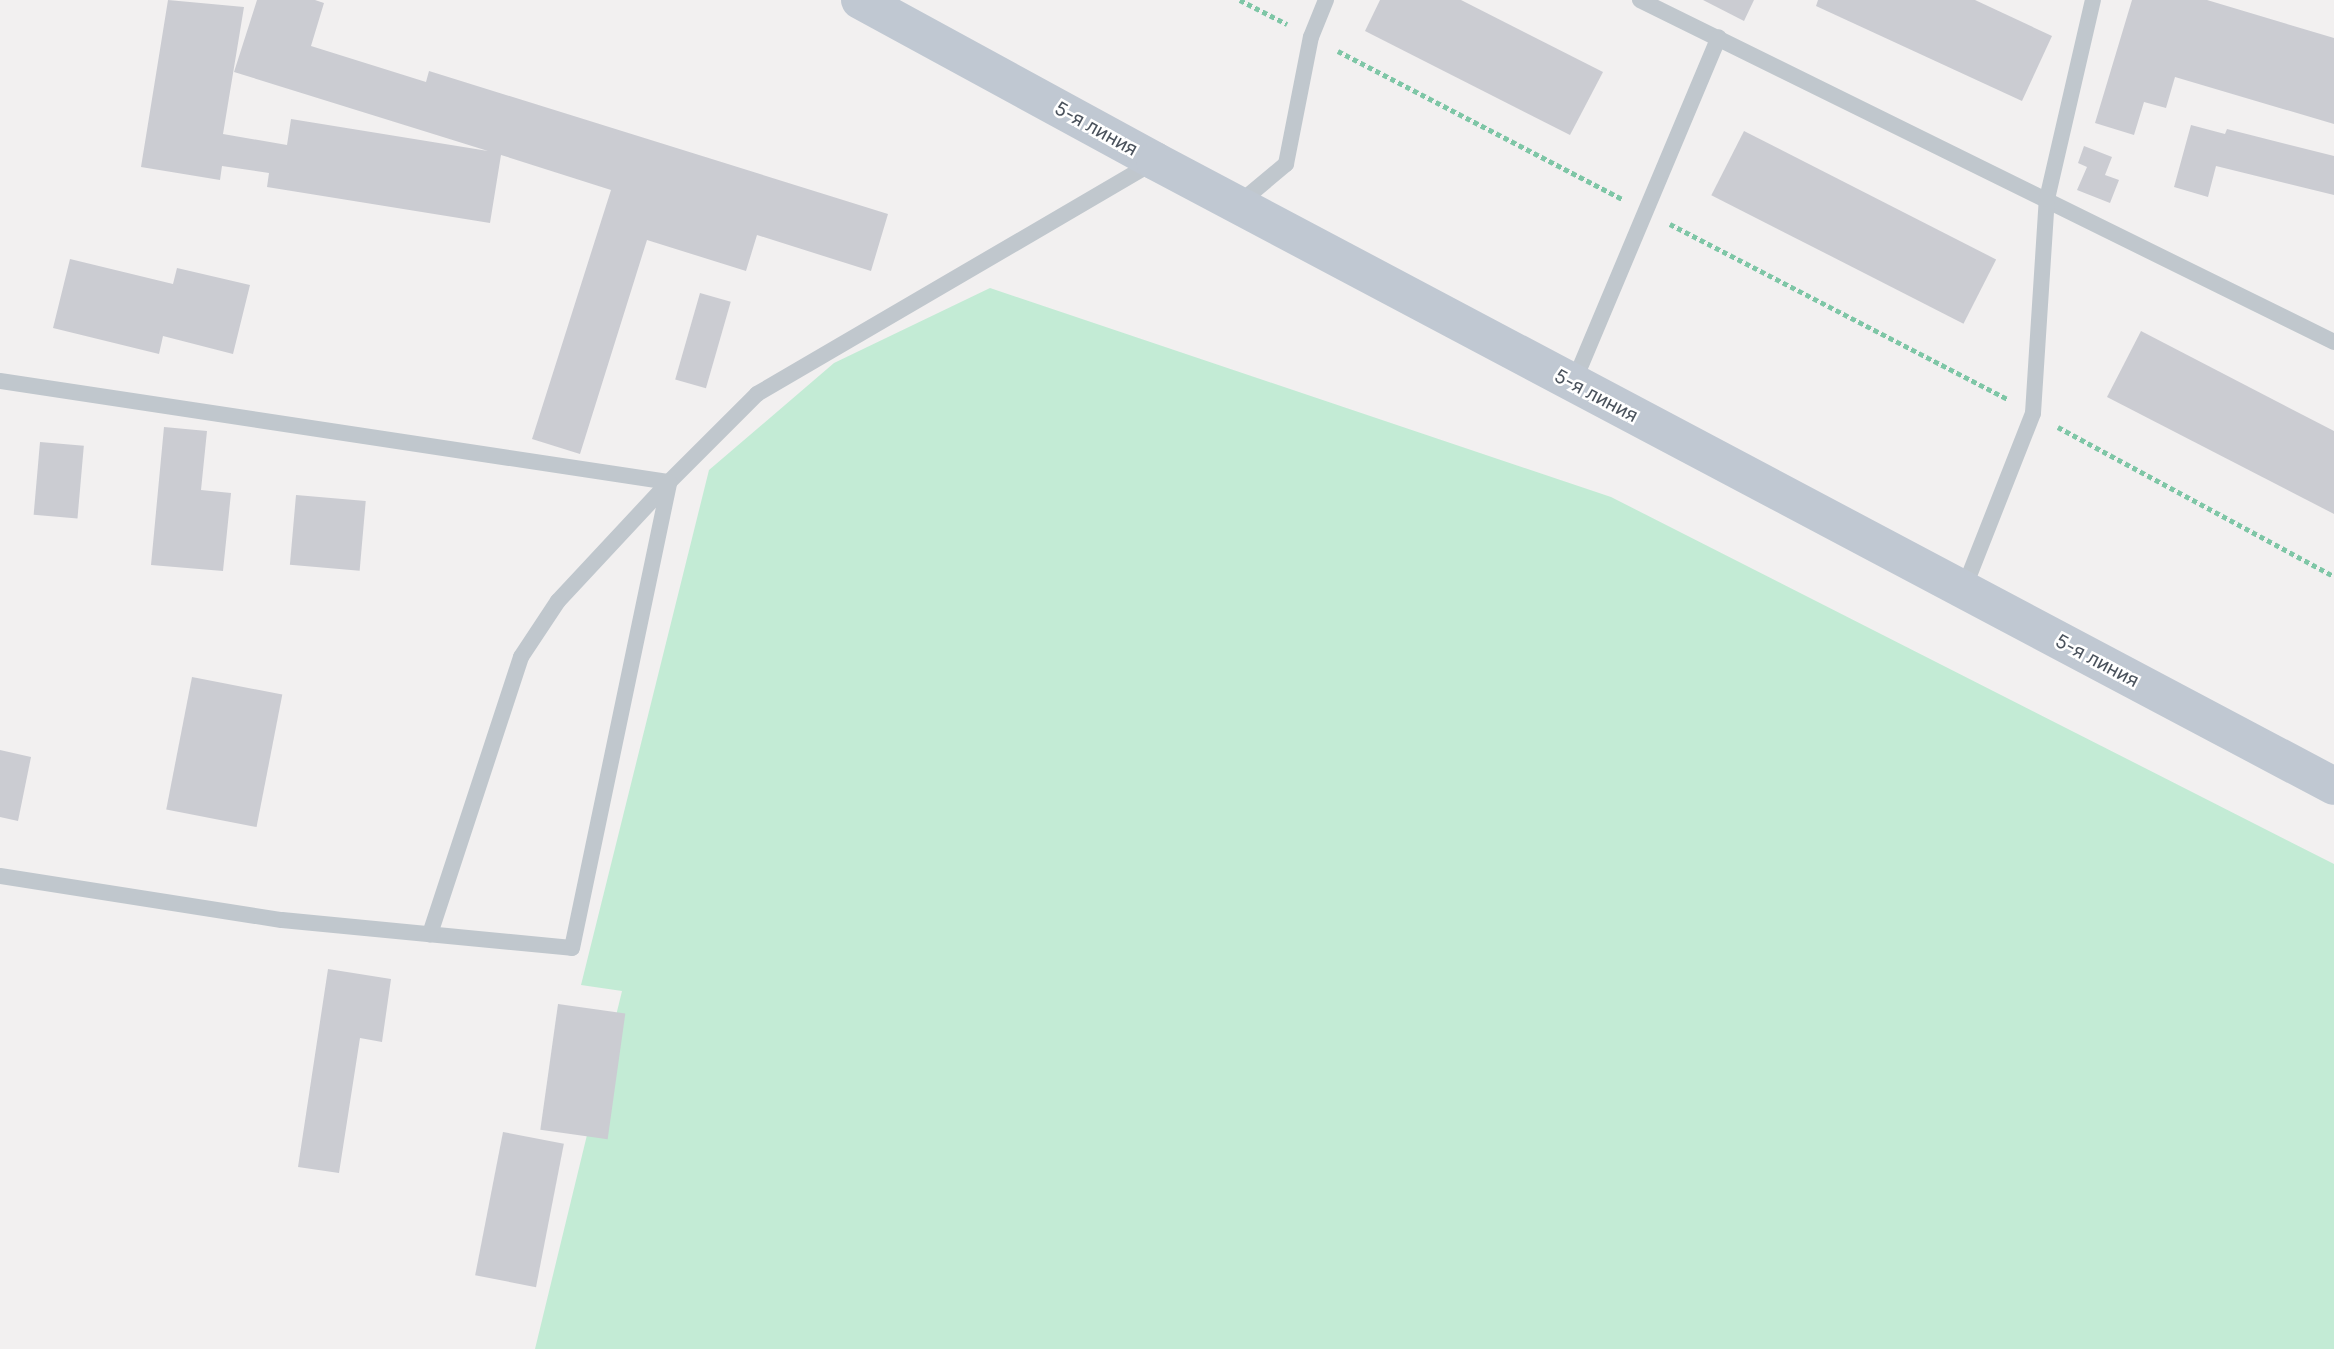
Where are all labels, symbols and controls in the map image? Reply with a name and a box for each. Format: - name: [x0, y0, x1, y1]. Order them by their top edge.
- street label: 5-я линия: [1051, 97, 1141, 161]
- street label: 5-я линия: [1550, 364, 1642, 428]
- street label: 5-я линия: [2051, 629, 2143, 693]

